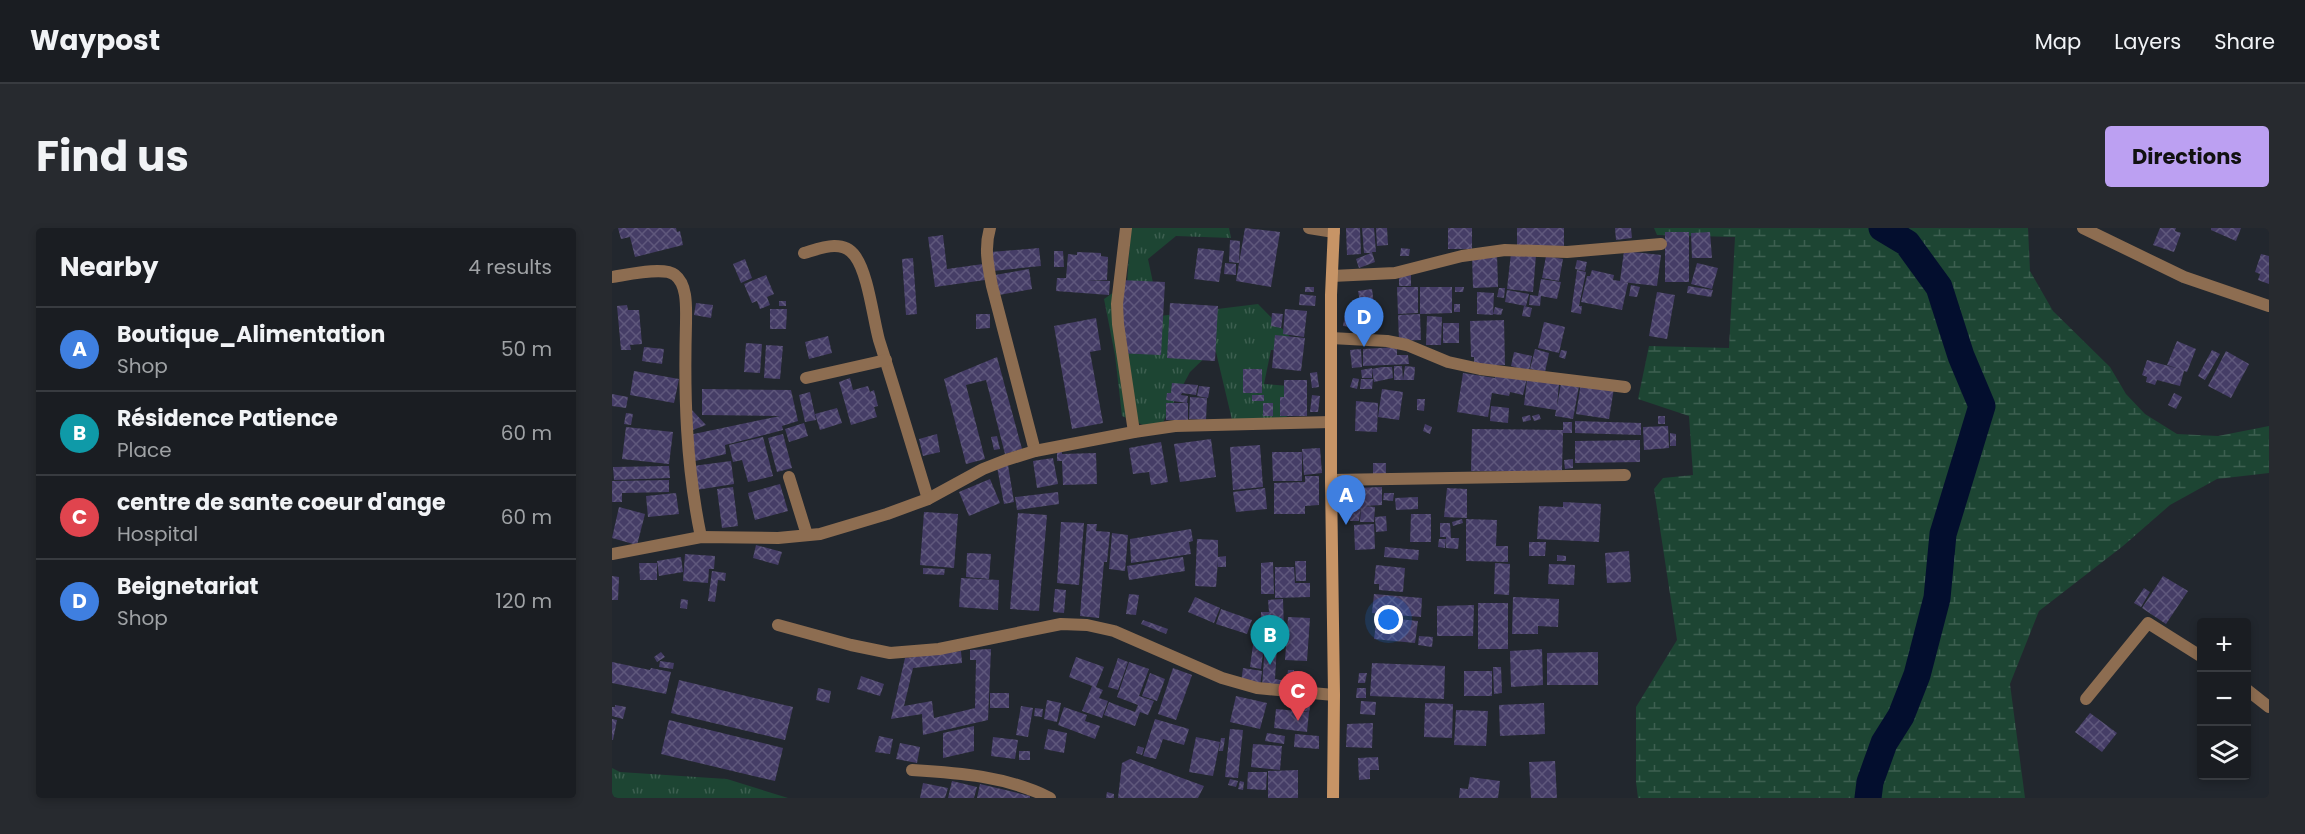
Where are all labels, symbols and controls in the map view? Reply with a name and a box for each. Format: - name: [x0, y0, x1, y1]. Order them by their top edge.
- text: Waypost: [30, 21, 160, 60]
- text: Map: [2035, 27, 2081, 56]
- text: Layers: [2114, 27, 2181, 56]
- text: Share: [2214, 27, 2275, 56]
- button: Directions: [2105, 126, 2269, 187]
- text: Find us: [36, 127, 189, 186]
- text: Nearby: [60, 249, 158, 285]
- text: 4 results: [468, 253, 552, 281]
- pin: D: [1344, 298, 1383, 347]
- text: Boutique_Alimentation: [117, 319, 385, 350]
- text: A: [72, 335, 87, 363]
- text: 50 m: [501, 335, 552, 363]
- text: Shop: [117, 352, 168, 380]
- text: Résidence Patience: [117, 403, 338, 434]
- text: B: [73, 419, 86, 447]
- text: 60 m: [501, 419, 552, 447]
- text: Place: [117, 436, 172, 464]
- pin: A: [1326, 476, 1366, 525]
- text: centre de sante coeur d'ange: [117, 487, 445, 518]
- text: C: [72, 503, 87, 531]
- text: 60 m: [501, 503, 552, 531]
- text: Hospital: [117, 520, 198, 548]
- text: Beignetariat: [117, 571, 259, 602]
- text: D: [72, 587, 87, 615]
- text: 120 m: [496, 587, 552, 615]
- text: Shop: [117, 604, 168, 632]
- your location: [1374, 605, 1403, 634]
- pin: B: [1250, 616, 1290, 665]
- map controls: [2197, 618, 2251, 780]
- button: +: [2197, 618, 2251, 672]
- pin: C: [1278, 672, 1318, 721]
- button: −: [2197, 672, 2251, 726]
- button: layers: [2197, 726, 2251, 780]

